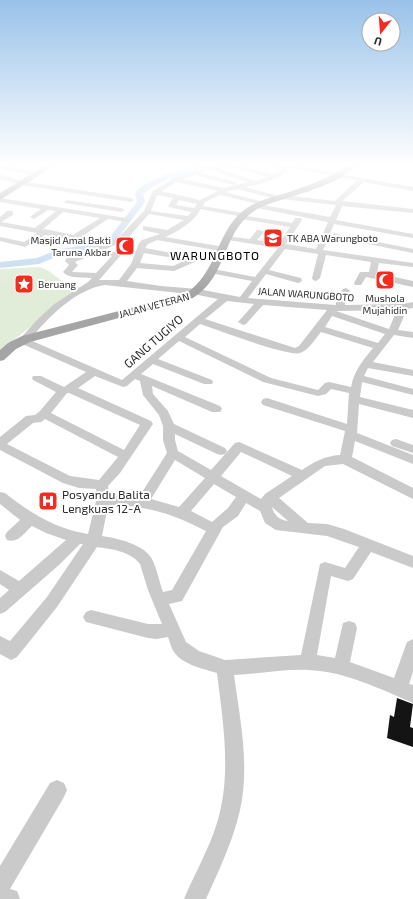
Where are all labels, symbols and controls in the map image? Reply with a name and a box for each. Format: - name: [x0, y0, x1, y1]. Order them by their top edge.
- north arrow: [361, 12, 401, 52]
- text: U: [372, 35, 383, 49]
- school or university icon: TK ABA Warungboto: [262, 227, 284, 249]
- place label: TK ABA Warungboto: [287, 232, 378, 244]
- place label: Masjid Amal Bakti Taruna Akbar: [30, 234, 111, 258]
- mosque icon: Masjid Amal Bakti Taruna Akbar: [114, 235, 136, 257]
- district label: WARUNGBOTO: [170, 248, 260, 262]
- mosque icon: Mushola Mujahidin: [374, 269, 396, 291]
- place icon: Beruang: [13, 273, 35, 295]
- place label: Beruang: [38, 278, 77, 290]
- street label: JALAN WARUNGBOTO: [257, 285, 355, 303]
- street label: JALAN VETERAN: [117, 290, 191, 320]
- place label: Mushola Mujahidin: [363, 292, 408, 316]
- street label: GANG TUGIYO: [121, 312, 185, 370]
- place label: Posyandu Balita Lengkuas 12-A: [62, 487, 150, 515]
- hospital icon: Posyandu Balita Lengkuas 12-A: [37, 490, 59, 512]

